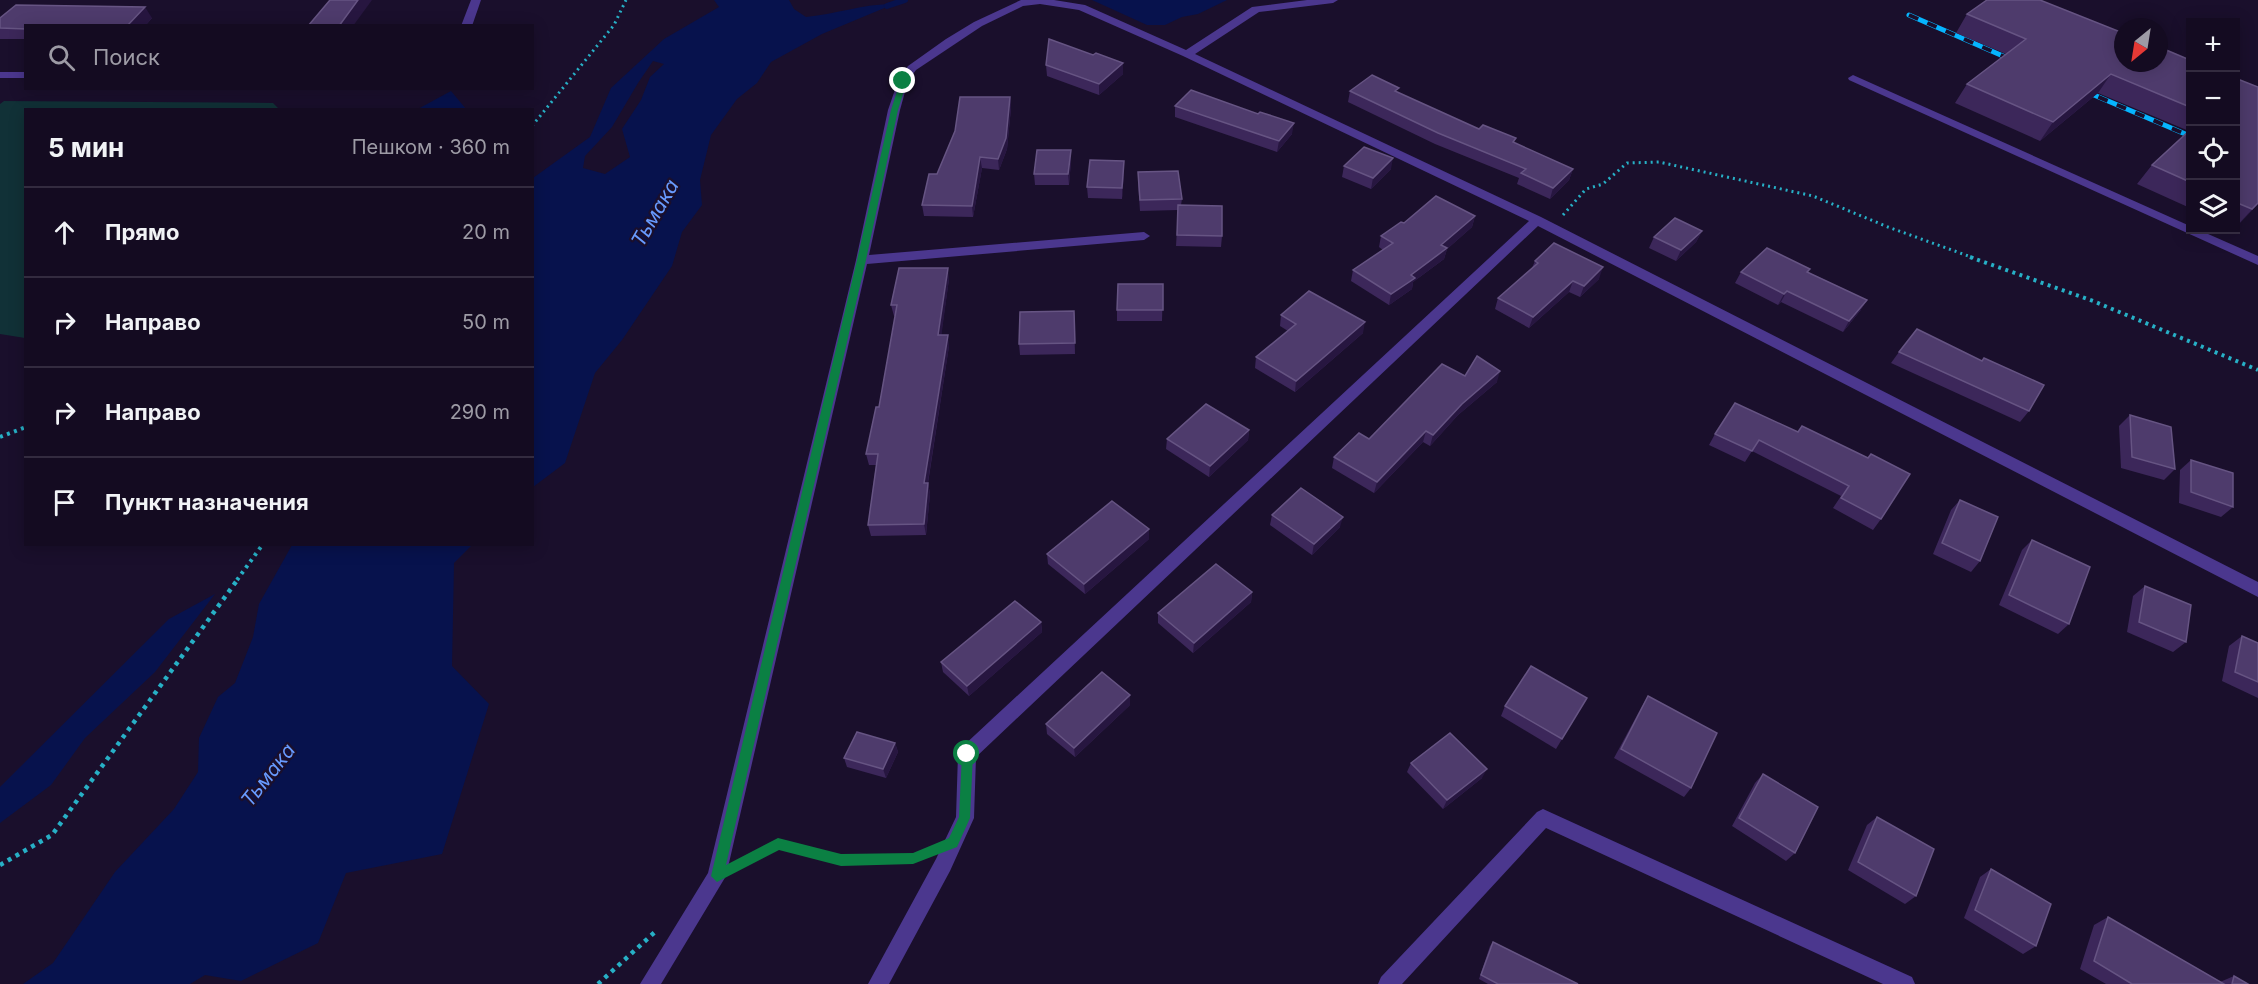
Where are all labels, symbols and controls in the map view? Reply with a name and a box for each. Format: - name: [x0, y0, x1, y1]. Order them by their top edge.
- north arrow: [2114, 18, 2168, 72]
- map controls: [2186, 18, 2240, 234]
- button: +: [2186, 18, 2240, 72]
- search box: [24, 24, 534, 90]
- icon: search: [45, 41, 78, 74]
- text: Поиск: [93, 44, 160, 70]
- route end: [889, 67, 915, 93]
- button: −: [2186, 72, 2240, 126]
- button: locate: [2186, 126, 2240, 180]
- text: 5 мин: [48, 132, 124, 163]
- text: Пешком · 360 m: [352, 135, 510, 159]
- water label: Тьмака: [626, 175, 684, 251]
- button: layers: [2186, 180, 2240, 234]
- icon: ahead: [48, 216, 81, 249]
- text: Прямо: [105, 219, 179, 245]
- text: 20 m: [462, 220, 510, 244]
- icon: right: [48, 306, 81, 339]
- text: Направо: [105, 309, 201, 335]
- text: 50 m: [462, 310, 510, 334]
- icon: right: [48, 396, 81, 429]
- text: Направо: [105, 399, 201, 425]
- text: 290 m: [450, 400, 510, 424]
- icon: arrive: [48, 486, 81, 519]
- text: Пункт назначения: [105, 489, 309, 515]
- water label: Тьмака: [236, 739, 300, 811]
- route start: [953, 740, 979, 766]

